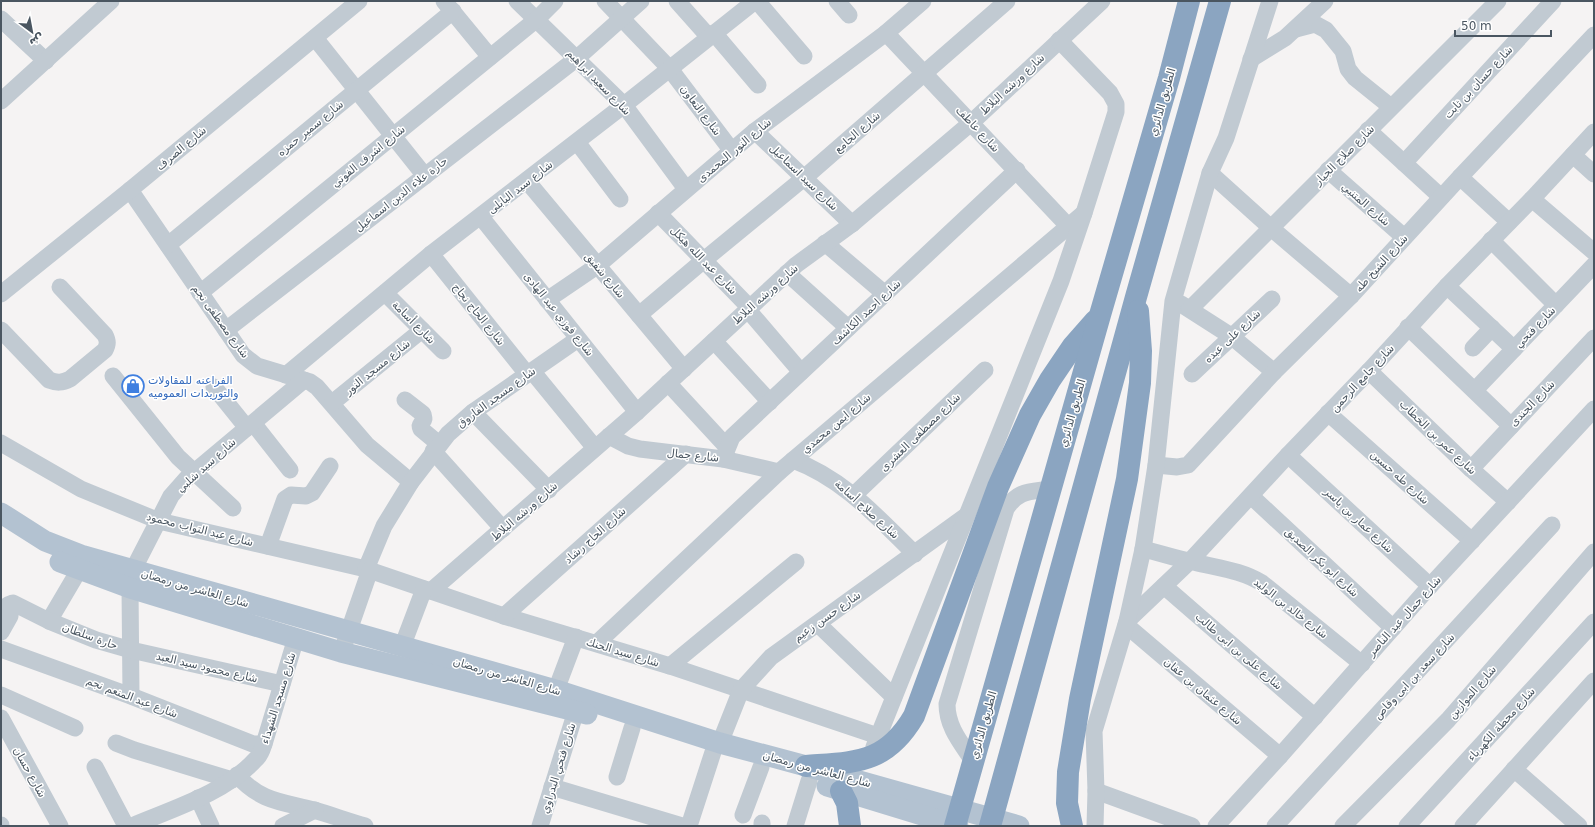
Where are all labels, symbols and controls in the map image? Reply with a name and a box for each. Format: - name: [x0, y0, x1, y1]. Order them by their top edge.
- north arrow: [12, 12, 52, 52]
- scale bar: [1455, 12, 1551, 38]
- text: 50 m: [1461, 19, 1492, 33]
- text: ش: [27, 31, 47, 50]
- street label: شارع حسان بن ثابت: [1441, 43, 1515, 121]
- street label: شارع سعيد ابراهيم: [564, 47, 633, 118]
- street label: شارع ورشه البلاط: [977, 51, 1047, 118]
- street label: الطريق الدائري: [1147, 67, 1179, 138]
- street label: شارع التعاون: [677, 83, 724, 138]
- street label: شارع سمير حمزه: [275, 98, 346, 159]
- street label: شارع عاطف: [953, 104, 1002, 155]
- street label: شارع الجامع: [832, 109, 883, 156]
- street label: شارع النور المحمدى: [695, 116, 774, 185]
- street label: شارع صلاح الجيار: [1311, 122, 1377, 189]
- street label: شارع اشرف الفوتي: [329, 123, 408, 190]
- street label: شارع الصرف: [154, 124, 209, 173]
- street label: شارع سيد اسماعيل: [767, 141, 841, 213]
- street label: حارة علاء الدين اسماعيل: [352, 154, 450, 235]
- street label: شارع سيد البابلى: [485, 158, 555, 217]
- street label: شارع المتنبي: [1339, 180, 1393, 229]
- street label: شارع عبد الله هيكل: [668, 223, 740, 297]
- street label: شارع الشيخ طه: [1352, 232, 1411, 295]
- street label: شارع شفيق: [581, 250, 627, 301]
- street label: شارع ورشه البلاط: [730, 262, 801, 327]
- street label: شارع فوزي عبد الهادى: [521, 270, 596, 359]
- street label: شارع احمد الكاشف: [829, 277, 904, 348]
- street label: شارع الحاج نجاح: [450, 281, 508, 348]
- street label: شارع مصطفى نجم: [189, 282, 252, 361]
- street label: شارع أسامة: [389, 297, 439, 347]
- street label: شارع فتحي: [1512, 304, 1558, 351]
- street label: شارع على عبده: [1201, 307, 1263, 366]
- street label: شارع مسجد النور: [341, 337, 413, 398]
- street label: شارع جامع الرحمن: [1328, 342, 1397, 415]
- street label: شارع مسجد الفاروق: [454, 364, 538, 430]
- shop icon: الفراعنه للمقاولات والتوريدات العموميه: [120, 373, 146, 399]
- place label: الفراعنه للمقاولات والتوريدات العموميه: [148, 374, 239, 400]
- street label: الطريق الدائري: [1057, 378, 1089, 449]
- street label: شارع الجندى: [1507, 378, 1558, 429]
- street label: شارع ايمن محمدي: [799, 391, 873, 456]
- street label: شارع مصطفى العشرى: [877, 391, 963, 474]
- street label: شارع عمر بن الخطاب: [1397, 397, 1479, 477]
- street label: شارع سيد شلبي: [174, 435, 239, 495]
- street label: شارع جمال: [666, 446, 720, 465]
- street label: شارع طه حسين: [1368, 448, 1432, 507]
- street label: شارع صلاح أسامة: [832, 476, 902, 542]
- street label: شارع ورشه البلاط: [489, 479, 560, 544]
- street label: شارع عمار بن ياسر: [1321, 484, 1396, 556]
- street label: شارع الحاج رشاد: [562, 504, 629, 566]
- street label: شارع عبد التواب محمود: [145, 510, 255, 549]
- street label: شارع ابو بكر الصديق: [1281, 525, 1361, 601]
- street label: شارع العاشر من رمضان: [139, 567, 250, 610]
- street label: شارع جمال عبد الناصر: [1364, 573, 1444, 660]
- street label: شارع خالد بن الوليد: [1251, 576, 1330, 641]
- street label: شارع حسن زعيم: [791, 588, 863, 644]
- street label: شارع على بن ابى طالب: [1193, 610, 1285, 693]
- street label: حارة سلطان: [60, 620, 119, 653]
- street label: شارع سعد بن ابى وقاص: [1371, 631, 1458, 722]
- street label: شارع سيد الحنك: [585, 635, 661, 670]
- street label: شارع محمود سيد العبد: [155, 649, 259, 686]
- street label: شارع مسجد الشهداء: [258, 651, 299, 746]
- street label: شارع العاشر من رمضان: [451, 655, 562, 698]
- street label: شارع عثمان بن عفان: [1161, 655, 1244, 728]
- street label: شارع الموازين: [1446, 663, 1499, 722]
- street label: شارع عبد المنعم نجم: [84, 674, 179, 721]
- street label: شارع محطة الكهرباء: [1465, 685, 1538, 764]
- street label: الطريق الدائري: [968, 690, 1000, 761]
- street label: شارع فتحي البدراوي: [539, 721, 578, 815]
- street label: شارع حسان: [10, 745, 49, 800]
- street label: شارع العاشر من رمضان: [761, 749, 873, 790]

